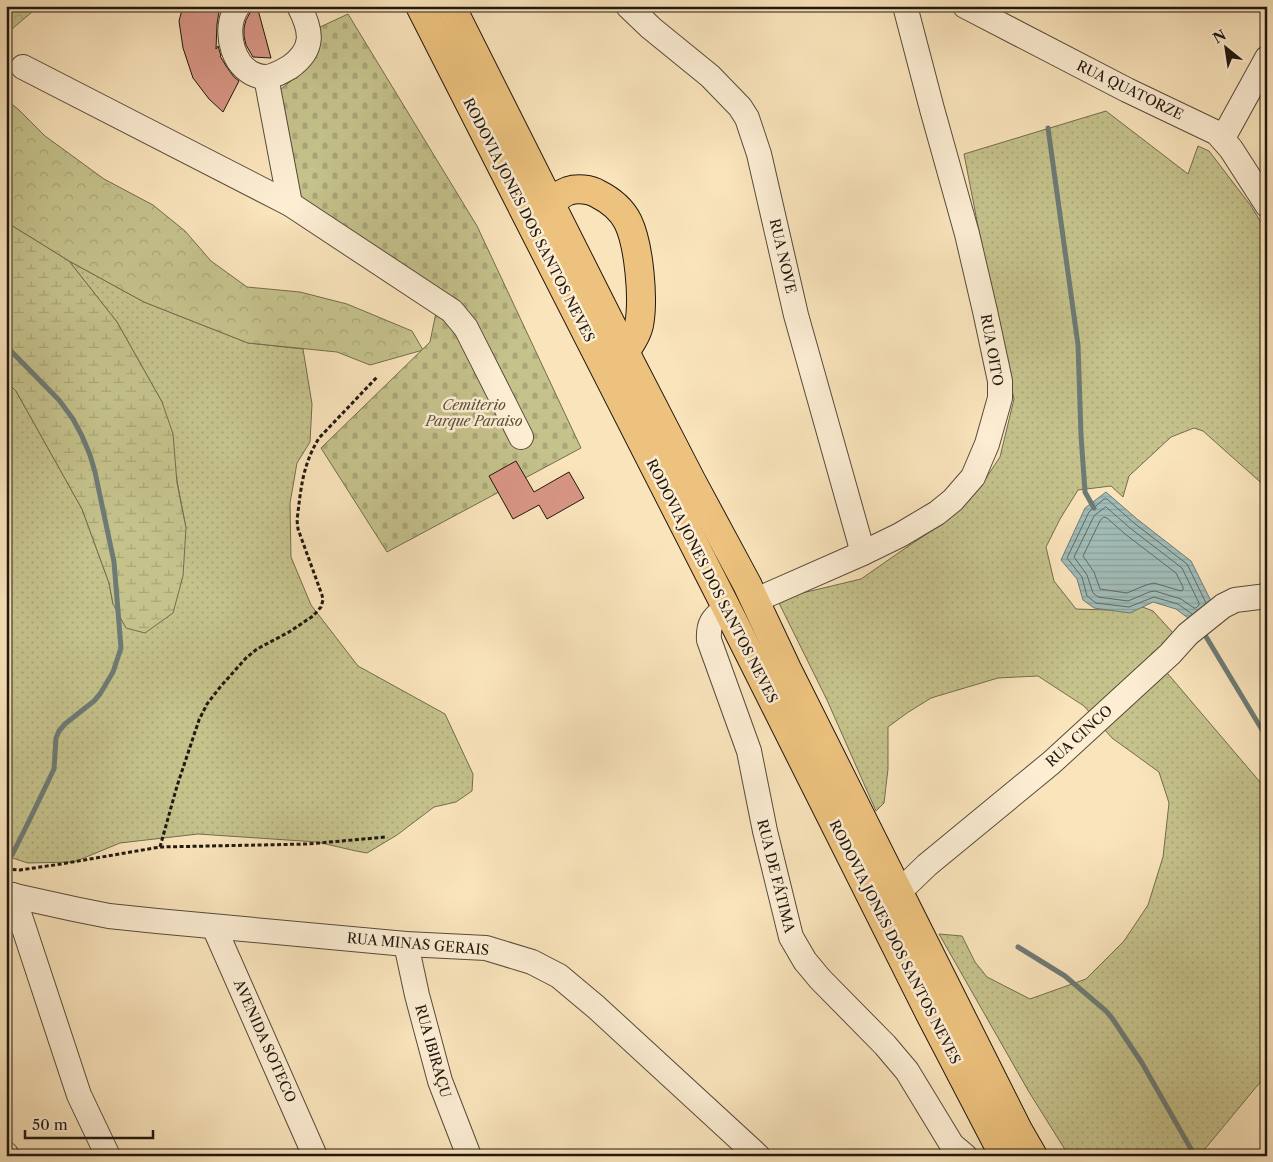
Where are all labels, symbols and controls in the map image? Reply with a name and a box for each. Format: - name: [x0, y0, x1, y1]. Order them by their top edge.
- north arrow: [1200, 22, 1250, 72]
- text: N: [1210, 26, 1229, 48]
- street label: RUA QUATORZE: [1074, 56, 1186, 124]
- street label: RODOVIA JONES DOS SANTOS NEVES: [459, 95, 599, 345]
- street label: RUA NOVE: [766, 217, 800, 295]
- street label: RUA OITO: [977, 313, 1007, 387]
- park label: Cemiterio Parque Paraiso: [425, 396, 523, 430]
- street label: RODOVIA JONES DOS SANTOS NEVES: [642, 456, 782, 706]
- street label: RUA CINCO: [1042, 701, 1116, 771]
- street label: RUA DE FÁTIMA: [753, 817, 799, 935]
- street label: RODOVIA JONES DOS SANTOS NEVES: [825, 817, 965, 1067]
- street label: RUA MINAS GERAIS: [346, 929, 490, 959]
- street label: AVENIDA SOTECO: [229, 976, 300, 1105]
- street label: RUA IBIRAÇU: [411, 1002, 455, 1100]
- scale bar: [25, 1107, 152, 1139]
- text: 50 m: [32, 1115, 68, 1134]

